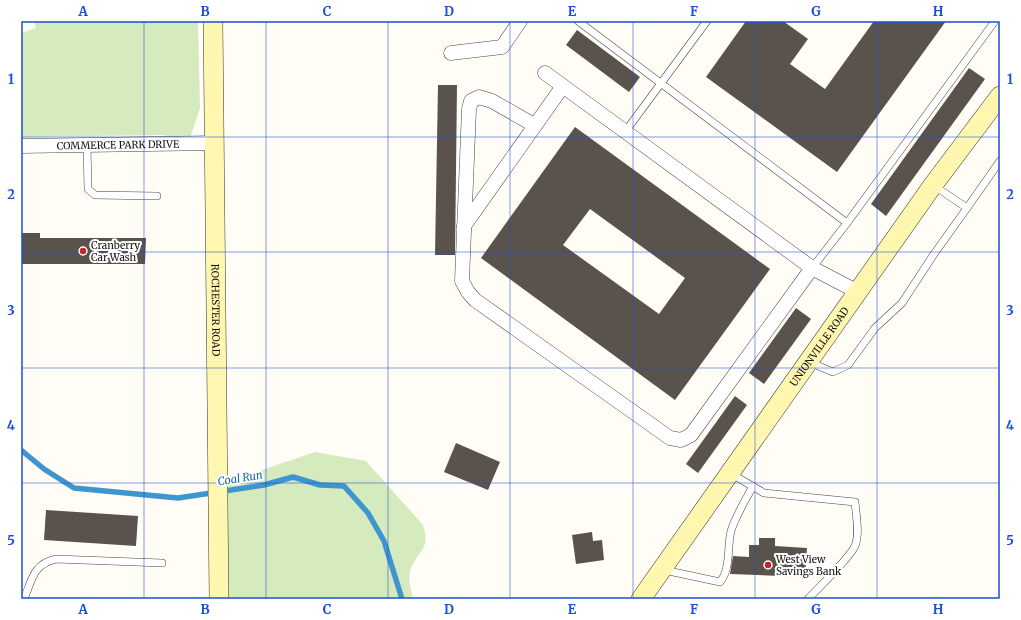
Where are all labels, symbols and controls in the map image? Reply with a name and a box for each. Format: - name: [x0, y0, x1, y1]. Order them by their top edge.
- text: A: [77, 3, 88, 20]
- text: B: [200, 3, 210, 20]
- text: C: [323, 3, 332, 20]
- text: D: [444, 3, 454, 20]
- text: E: [568, 3, 577, 20]
- text: F: [690, 3, 698, 20]
- text: G: [811, 3, 821, 20]
- text: H: [933, 3, 944, 20]
- text: 1: [8, 71, 14, 88]
- text: 1: [1007, 71, 1013, 88]
- street label: COMMERCE PARK DRIVE: [57, 137, 180, 152]
- text: 2: [7, 186, 15, 203]
- text: 2: [1006, 186, 1014, 203]
- place label: Cranberry Car Wash: [91, 239, 140, 264]
- marker: Cranberry Car Wash: [78, 246, 88, 256]
- street label: ROCHESTER ROAD: [209, 264, 223, 357]
- text: 3: [7, 302, 15, 319]
- text: 3: [1006, 302, 1014, 319]
- street label: UNIONVILLE ROAD: [787, 304, 852, 389]
- text: 4: [7, 417, 16, 434]
- text: 4: [1006, 417, 1015, 434]
- water label: Coal Run: [216, 467, 264, 488]
- text: 5: [7, 532, 15, 549]
- text: 5: [1006, 532, 1014, 549]
- place label: West View Savings Bank: [775, 553, 842, 578]
- marker: West View Savings Bank: [763, 560, 773, 570]
- text: A: [77, 601, 88, 618]
- text: B: [200, 601, 210, 618]
- text: C: [323, 601, 332, 618]
- text: D: [444, 601, 454, 618]
- text: E: [568, 601, 577, 618]
- text: F: [690, 601, 698, 618]
- text: G: [811, 601, 821, 618]
- text: H: [933, 601, 944, 618]

